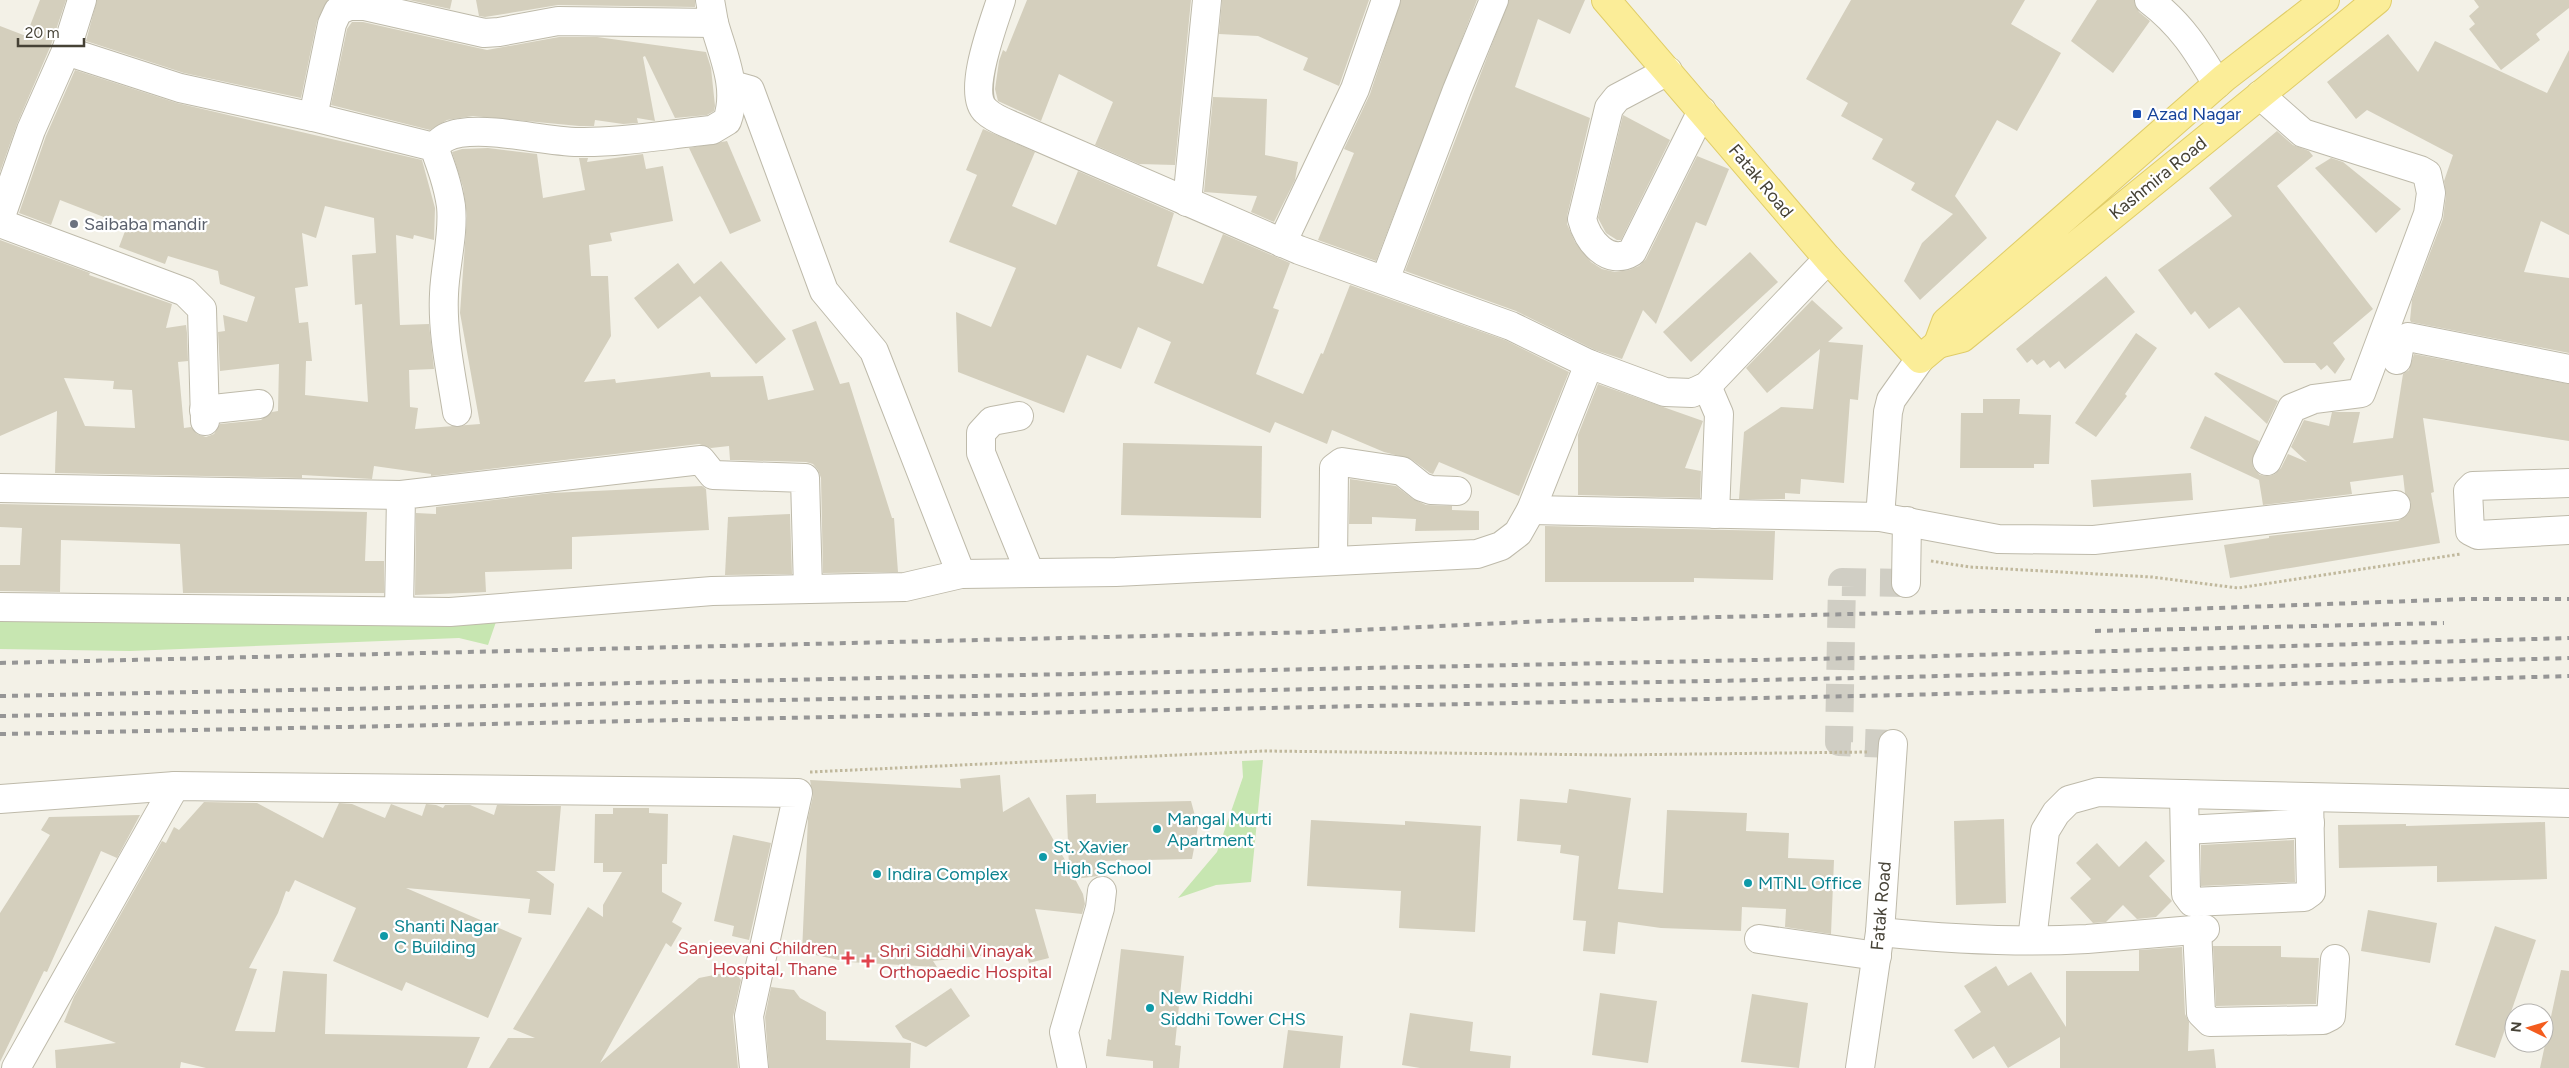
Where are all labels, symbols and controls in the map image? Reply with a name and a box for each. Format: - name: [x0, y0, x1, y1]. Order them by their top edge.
- scale bar: [18, 15, 84, 47]
- text: 20 m: [25, 24, 59, 42]
- place label: Azad Nagar: [2147, 103, 2241, 125]
- marker: Azad Nagar: [2131, 108, 2143, 120]
- street label: Kashmira Road: [2105, 132, 2211, 224]
- street label: Fatak Road: [1724, 140, 1798, 222]
- place label: Saibaba mandir: [84, 213, 208, 235]
- marker: Saibaba mandir: [68, 218, 80, 230]
- place label: Mangal Murti Apartment: [1167, 808, 1272, 851]
- marker: Mangal Murti Apartment: [1151, 823, 1163, 835]
- place label: St. Xavier High School: [1053, 836, 1151, 879]
- marker: St. Xavier High School: [1037, 851, 1049, 863]
- street label: Fatak Road: [1866, 861, 1896, 951]
- place label: Indira Complex: [887, 863, 1008, 885]
- marker: Indira Complex: [871, 868, 883, 880]
- place label: MTNL Office: [1758, 872, 1862, 894]
- marker: MTNL Office: [1742, 877, 1754, 889]
- place label: Shanti Nagar C Building: [394, 915, 499, 958]
- marker: Shanti Nagar C Building: [378, 930, 390, 942]
- place label: Sanjeevani Children Hospital, Thane: [678, 937, 837, 980]
- place label: Shri Siddhi Vinayak Orthopaedic Hospital: [879, 940, 1052, 983]
- marker: Sanjeevani Children Hospital, Thane: [841, 951, 855, 965]
- marker: Shri Siddhi Vinayak Orthopaedic Hospital: [861, 954, 875, 968]
- place label: New Riddhi Siddhi Tower CHS: [1160, 987, 1306, 1030]
- marker: New Riddhi Siddhi Tower CHS: [1144, 1002, 1156, 1014]
- north arrow: [2504, 1003, 2554, 1053]
- text: N: [2508, 1021, 2525, 1033]

